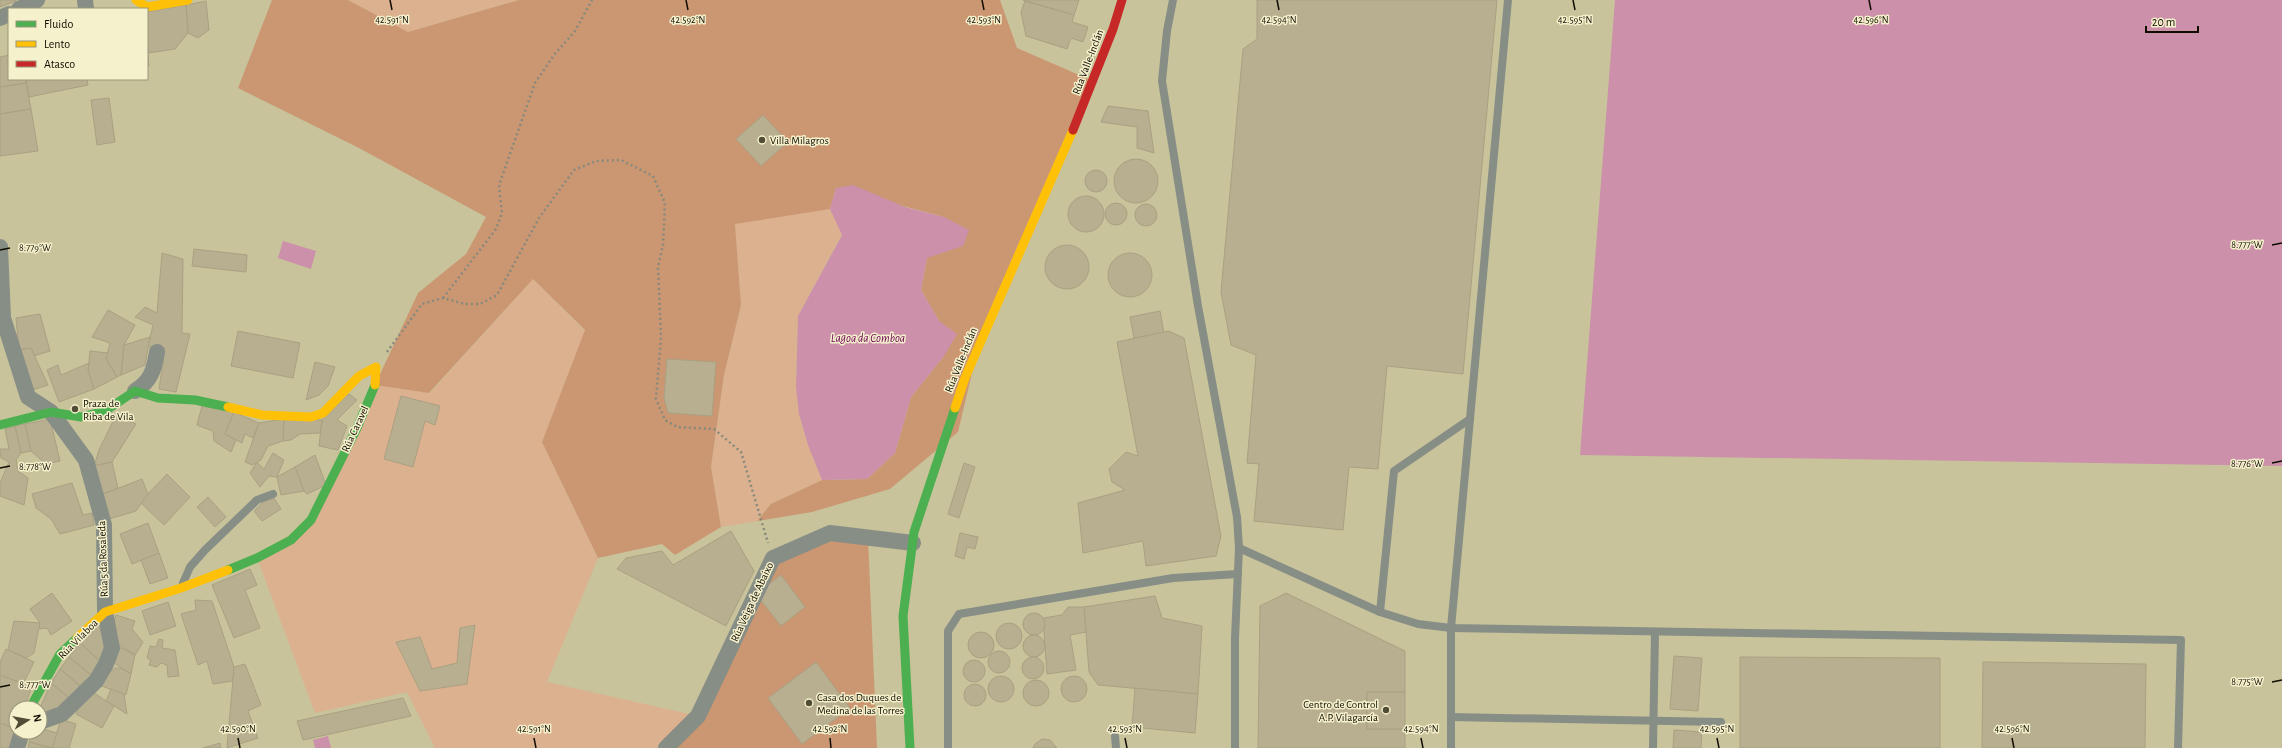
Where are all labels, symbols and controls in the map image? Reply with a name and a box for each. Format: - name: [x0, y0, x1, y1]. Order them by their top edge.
- legend: [8, 8, 148, 80]
- scale bar: [2146, 8, 2198, 34]
- text: 42.591°N: [375, 15, 409, 25]
- text: 42.592°N: [671, 15, 705, 25]
- text: 42.593°N: [967, 15, 1001, 25]
- text: 42.594°N: [1261, 15, 1297, 25]
- text: 42.595°N: [1558, 15, 1592, 25]
- text: 42.596°N: [1854, 15, 1889, 25]
- text: 20 m: [2152, 16, 2175, 28]
- text: Fluido: [44, 18, 73, 30]
- street label: Rúa Valle-Inclán: [1071, 28, 1105, 96]
- text: Lento: [44, 38, 70, 50]
- text: Atasco: [44, 58, 75, 70]
- marker: Villa Milagros: [757, 135, 767, 145]
- place label: Villa Milagros: [770, 135, 829, 146]
- text: 8.777°W: [2231, 240, 2263, 250]
- text: 8.779°W: [19, 243, 51, 253]
- street label: Rúa Valle-Inclán: [943, 326, 979, 394]
- water label: Lagoa da Comboa: [831, 332, 905, 344]
- place label: Praza de Riba de Vila: [83, 398, 134, 422]
- marker: Praza de Riba de Vila: [70, 404, 80, 414]
- street label: Rúa Caravel: [339, 404, 371, 454]
- text: 8.776°W: [2231, 459, 2263, 469]
- text: 8.778°W: [19, 462, 51, 472]
- street label: Rúa 5 da Rosaleda: [96, 521, 110, 597]
- street label: Rúa Veiga de Abaixo: [729, 561, 775, 643]
- street label: Rúa Vilaboa: [56, 617, 100, 661]
- text: 8.775°W: [2231, 677, 2263, 687]
- text: 8.777°W: [19, 680, 51, 690]
- place label: Casa dos Duques de Medina de las Torres: [817, 692, 904, 716]
- marker: Casa dos Duques de Medina de las Torres: [804, 698, 814, 708]
- place label: Centro de Control A.P. Vilagarcía: [1303, 699, 1378, 723]
- north arrow: [8, 700, 48, 740]
- marker: Centro de Control A.P. Vilagarcía: [1381, 705, 1391, 715]
- text: N: [31, 713, 43, 723]
- text: 42.590°N: [220, 724, 256, 734]
- text: 42.591°N: [517, 724, 551, 734]
- text: 42.592°N: [813, 724, 847, 734]
- text: 42.593°N: [1108, 724, 1142, 734]
- text: 42.594°N: [1403, 724, 1439, 734]
- text: 42.595°N: [1700, 724, 1734, 734]
- text: 42.596°N: [1995, 724, 2030, 734]

